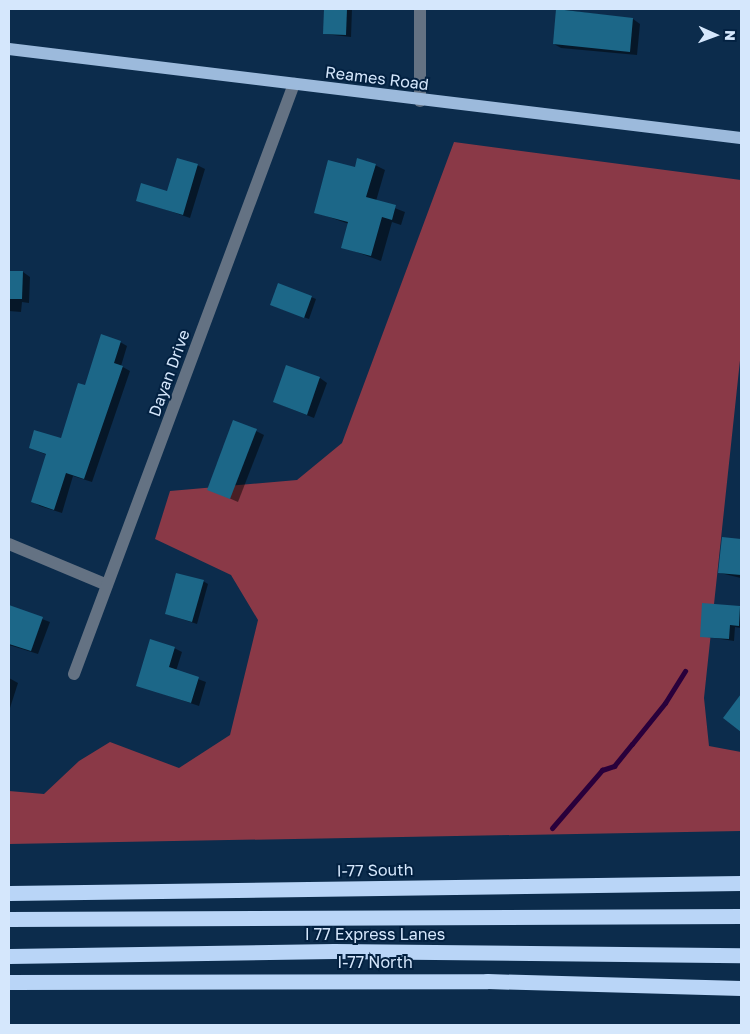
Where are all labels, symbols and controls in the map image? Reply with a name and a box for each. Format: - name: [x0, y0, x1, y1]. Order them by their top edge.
- north arrow: [690, 10, 740, 60]
- text: N: [722, 30, 739, 41]
- street label: Reames Road: [324, 62, 430, 94]
- street label: Dayan Drive: [144, 327, 194, 419]
- street label: I-77 South: [336, 860, 414, 880]
- street label: I 77 Express Lanes: [305, 924, 445, 944]
- street label: I-77 North: [337, 952, 413, 972]

